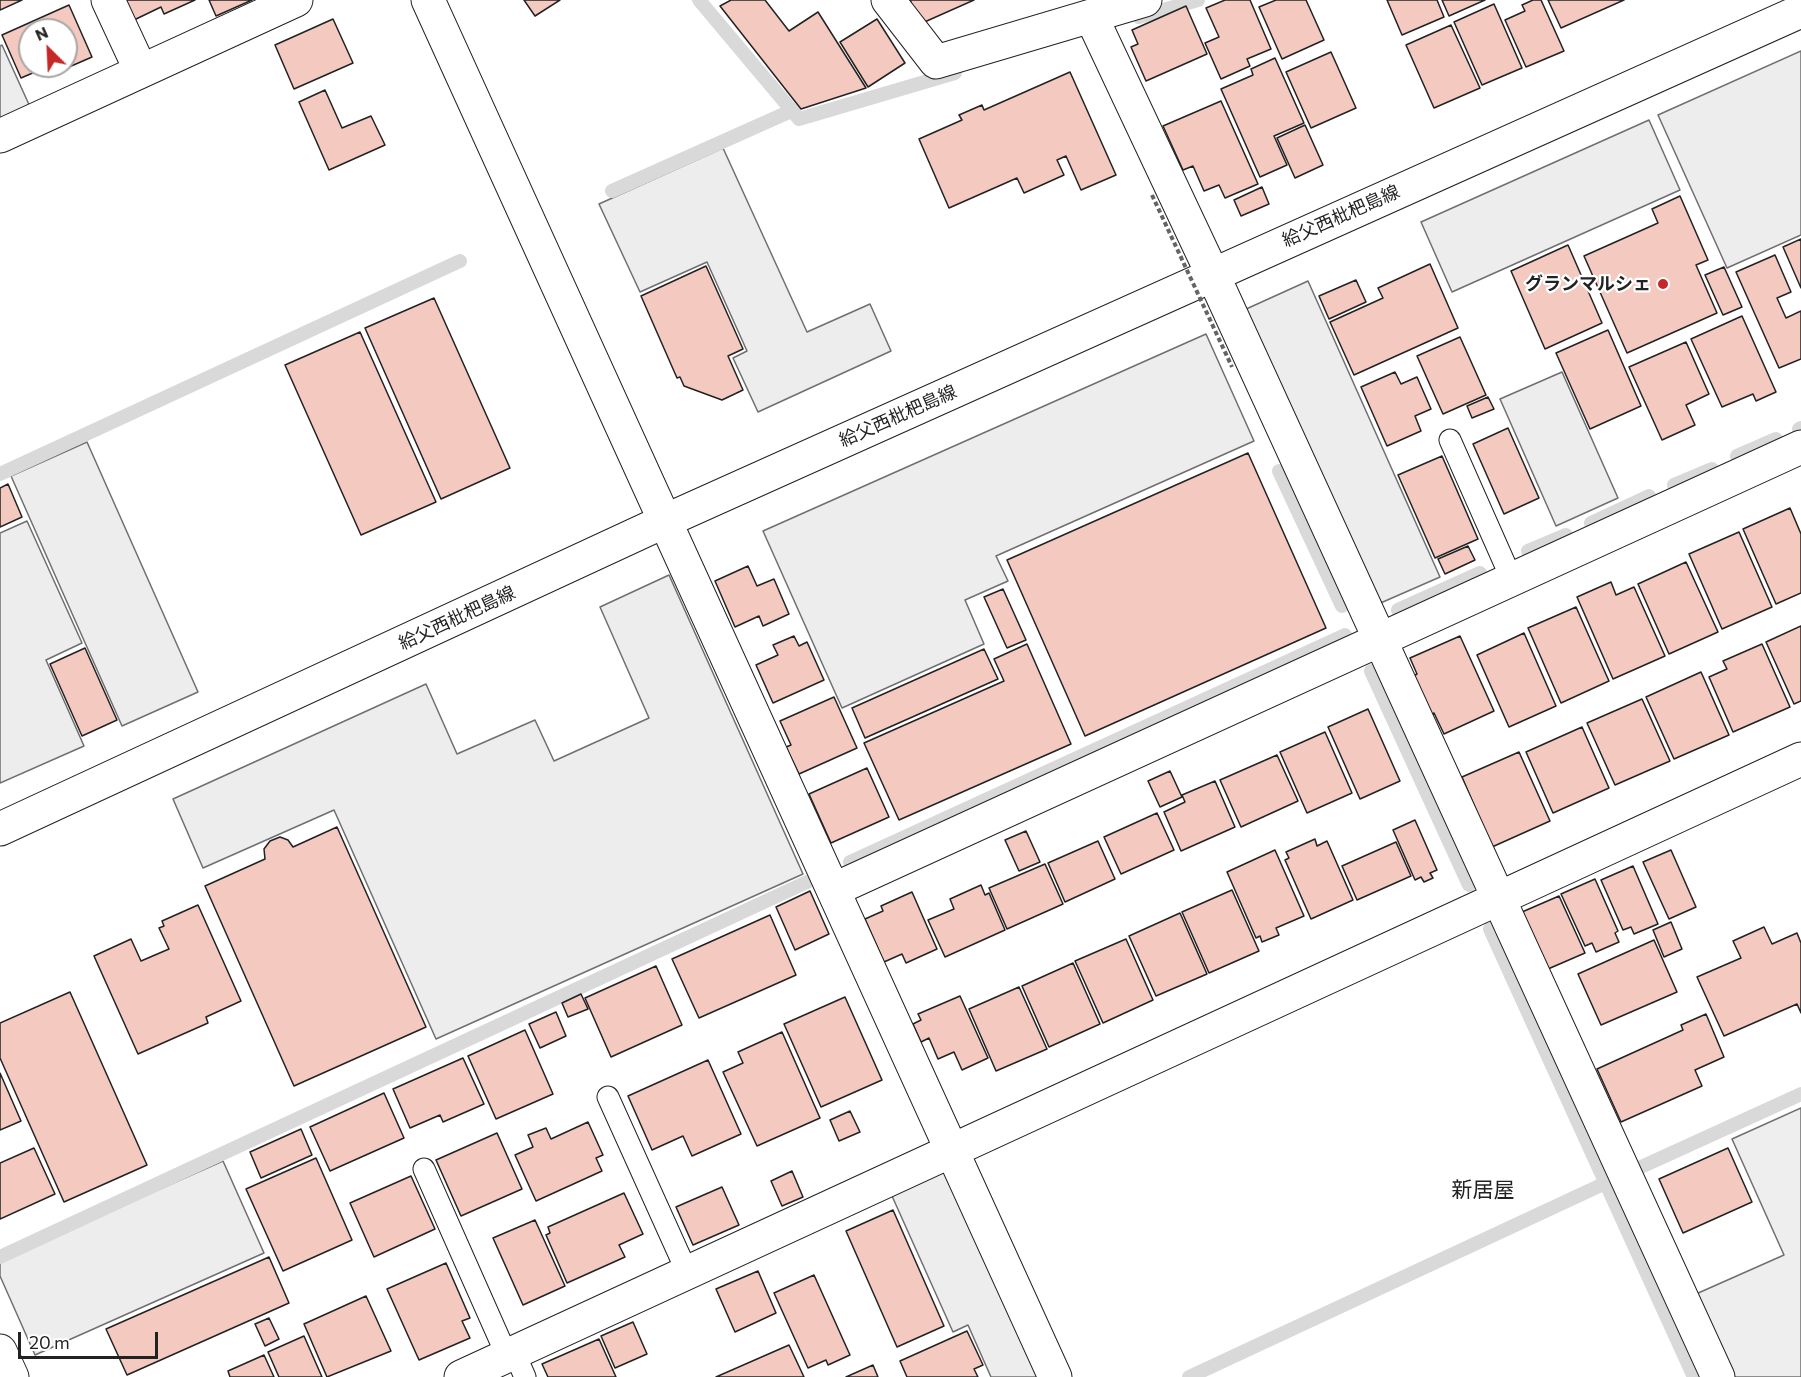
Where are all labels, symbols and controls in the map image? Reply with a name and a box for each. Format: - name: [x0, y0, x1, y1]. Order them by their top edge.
- north arrow: [18, 18, 78, 78]
- text: N: [32, 22, 51, 44]
- street label: 給父西枇杷島線: [1279, 181, 1403, 251]
- place label: グランマルシェ: [1525, 273, 1651, 295]
- marker: グランマルシェ: [1656, 277, 1670, 291]
- street label: 給父西枇杷島線: [836, 381, 960, 451]
- street label: 給父西枇杷島線: [395, 582, 519, 654]
- district label: 新居屋: [1452, 1177, 1514, 1203]
- scale bar: [21, 1320, 160, 1358]
- text: 20 m: [29, 1331, 70, 1353]

